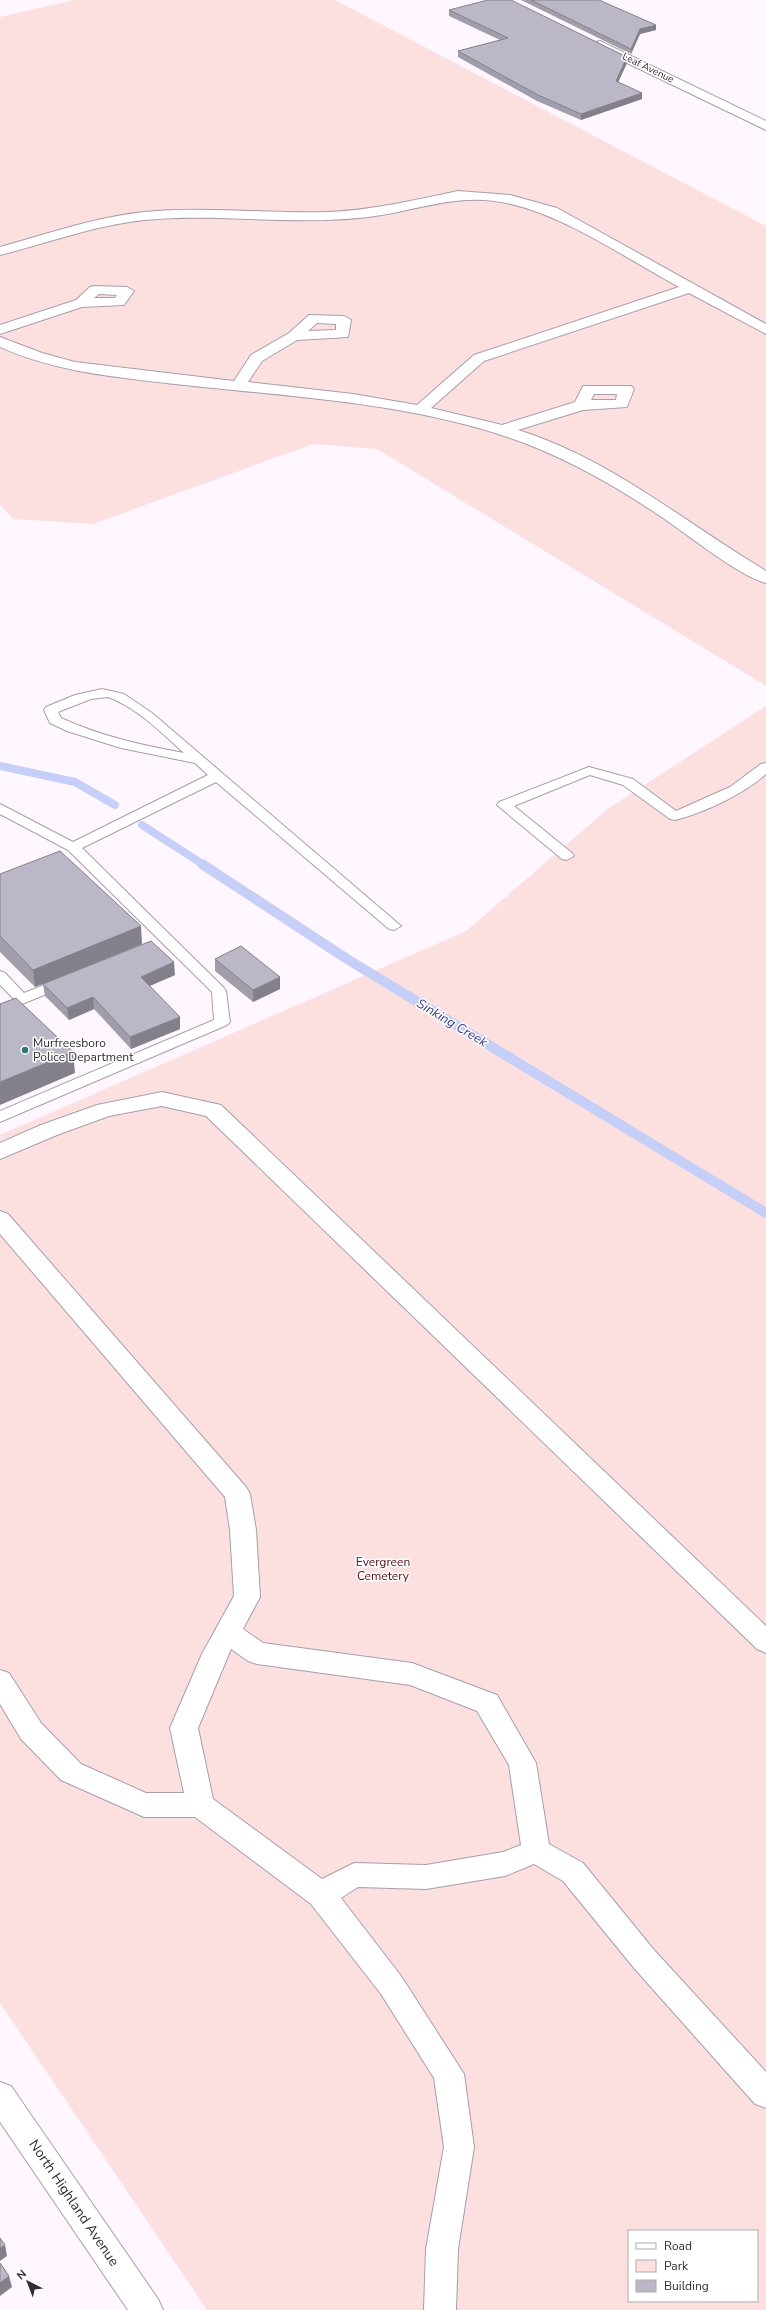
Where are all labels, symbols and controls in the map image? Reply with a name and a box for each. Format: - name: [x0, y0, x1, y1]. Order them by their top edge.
- street label: Leaf Avenue: [620, 49, 676, 87]
- water label: Sinking Creek: [413, 995, 491, 1052]
- place label: Murfreesboro Police Department: [33, 1035, 134, 1065]
- marker: Murfreesboro Police Department: [20, 1045, 30, 1055]
- park label: Evergreen Cemetery: [356, 1554, 410, 1584]
- street label: North Highland Avenue: [24, 2136, 124, 2270]
- legend: [628, 2230, 758, 2302]
- text: Road: [664, 2238, 692, 2254]
- text: Park: [664, 2258, 689, 2274]
- north arrow: [8, 2262, 48, 2302]
- text: N: [14, 2267, 30, 2283]
- text: Building: [664, 2278, 709, 2294]

